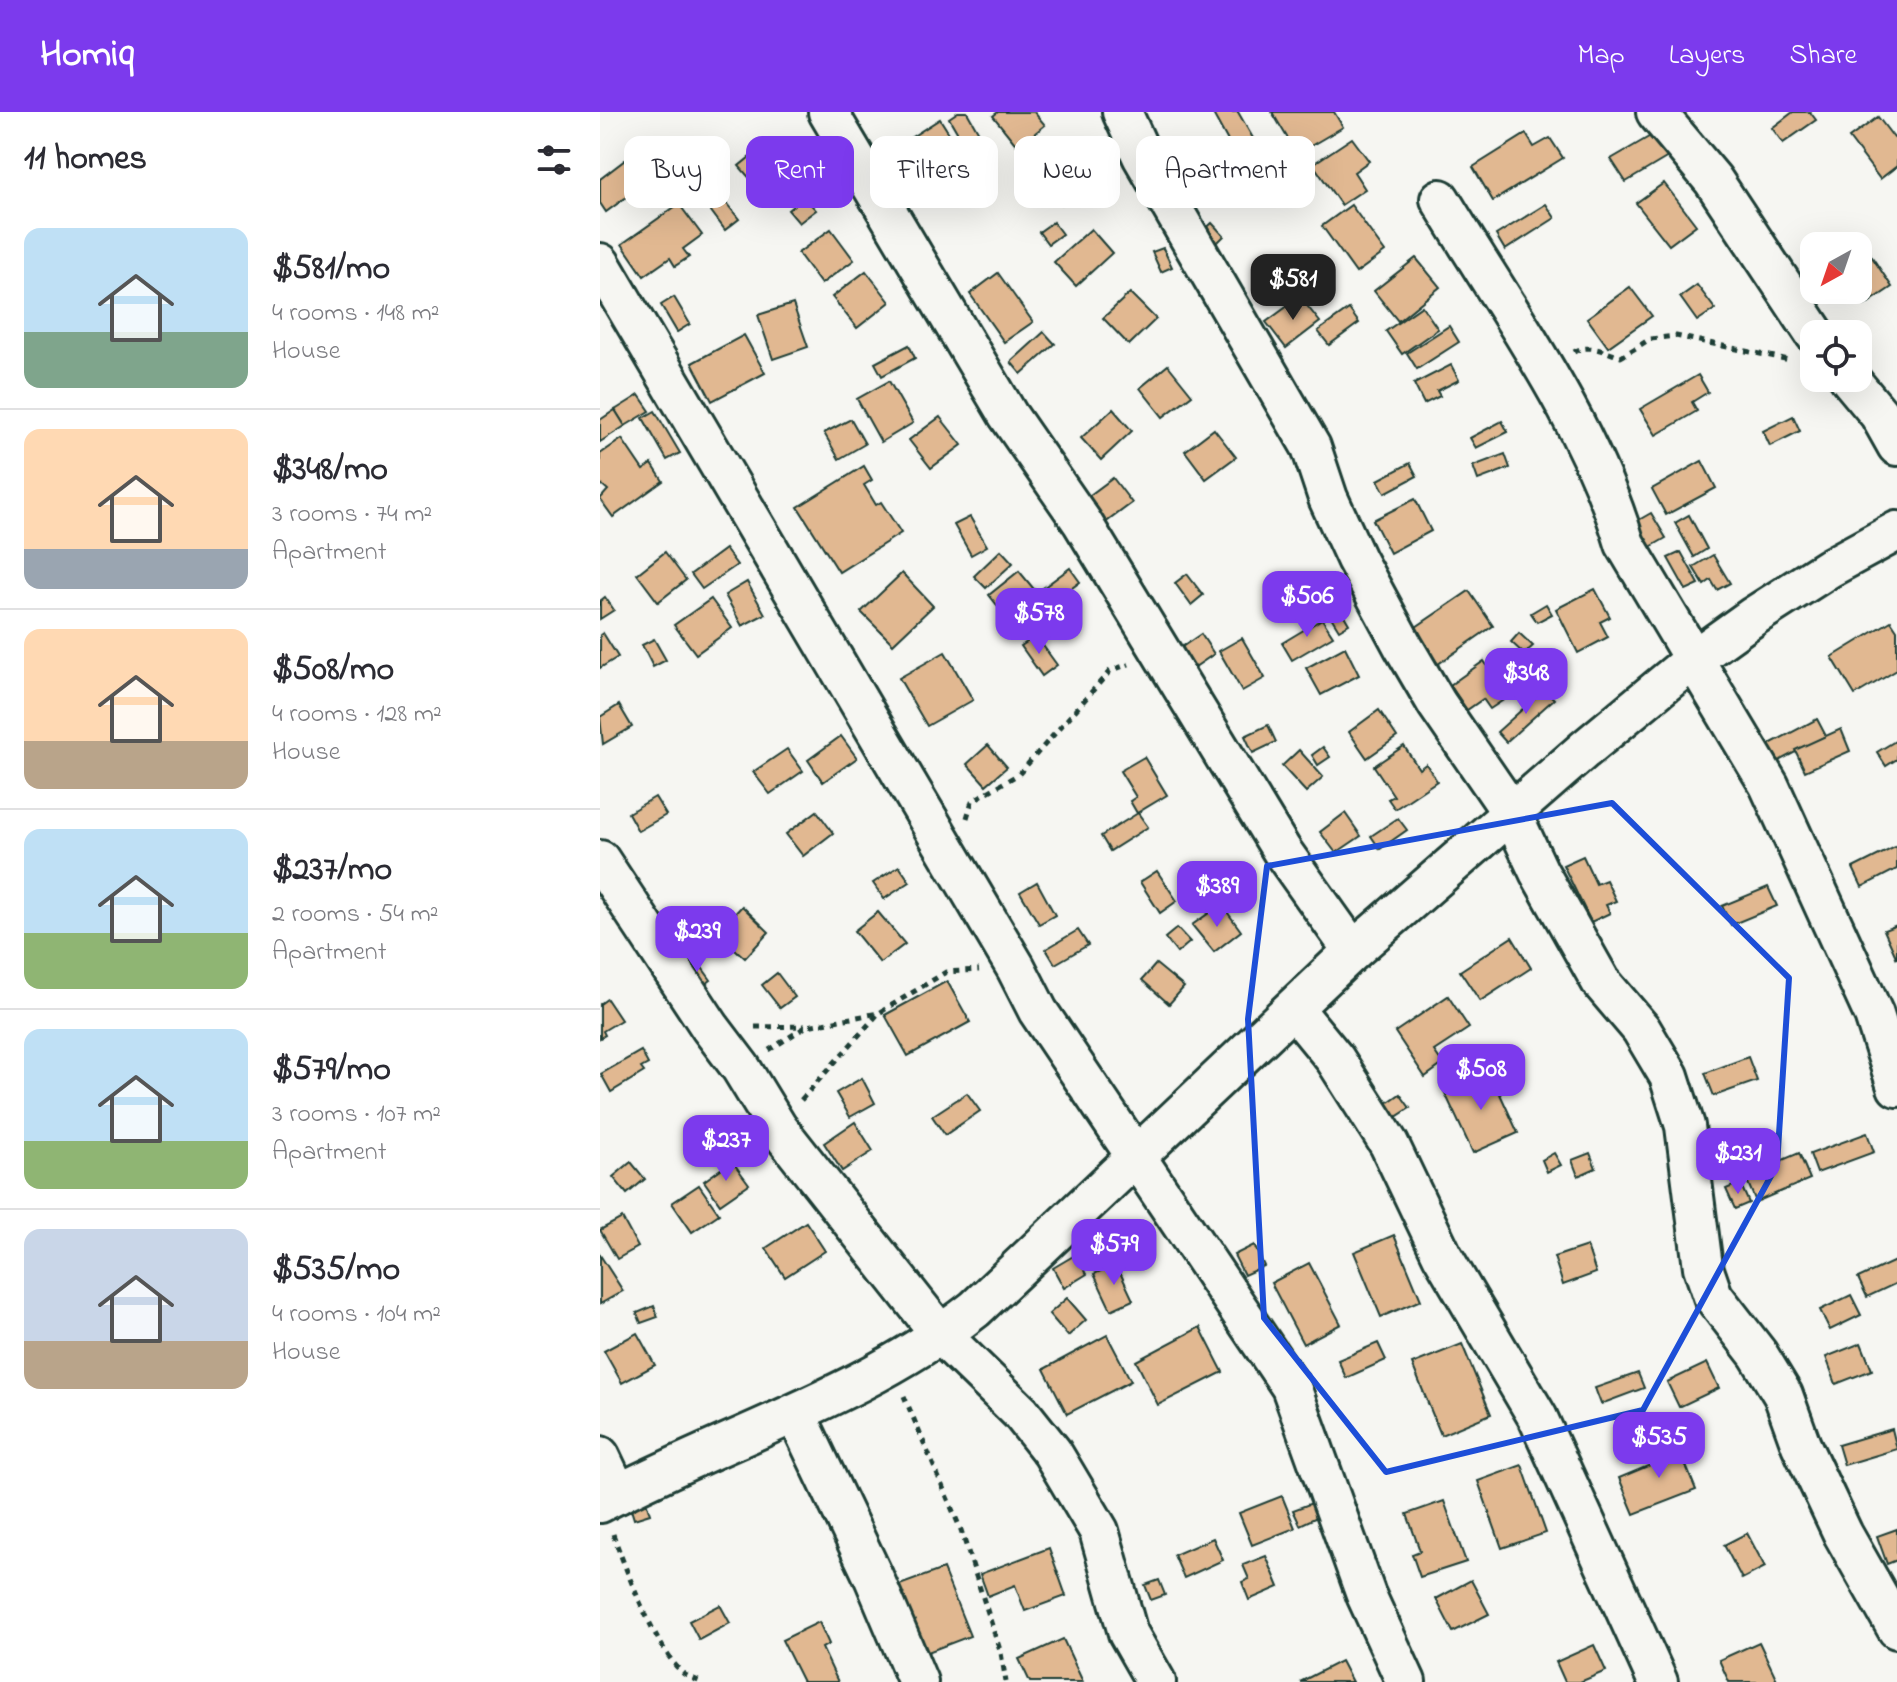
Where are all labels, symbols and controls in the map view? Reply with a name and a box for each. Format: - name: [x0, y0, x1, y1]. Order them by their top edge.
- text: Homiq: [40, 28, 134, 84]
- text: Map: [1577, 36, 1625, 77]
- text: Layers: [1669, 36, 1745, 77]
- text: Share: [1789, 36, 1857, 77]
- text: 11 homes: [24, 135, 147, 185]
- chip: Buy: [624, 136, 730, 208]
- chip: Rent: [746, 136, 854, 208]
- chip: Filters: [870, 136, 998, 208]
- chip: New: [1014, 136, 1120, 208]
- chip: Apartment: [1136, 136, 1315, 208]
- icon: filters: [532, 138, 576, 182]
- north arrow: [1800, 232, 1872, 304]
- map controls: [1800, 232, 1872, 392]
- text: $581/mo: [272, 245, 390, 295]
- pin: $581: [1246, 254, 1340, 322]
- icon: home: [88, 260, 184, 356]
- text: $581: [1269, 261, 1317, 299]
- text: 4 rooms · 148 m²: [272, 295, 439, 333]
- button: locate: [1800, 320, 1872, 392]
- text: House: [272, 333, 340, 371]
- text: $348/mo: [272, 446, 388, 496]
- icon: home: [88, 461, 184, 557]
- text: 3 rooms · 74 m²: [272, 496, 432, 534]
- text: Apartment: [272, 534, 386, 572]
- pin: $506: [1260, 571, 1354, 639]
- text: $506: [1280, 578, 1334, 616]
- pin: $578: [992, 588, 1086, 656]
- text: $578: [1013, 595, 1065, 633]
- text: $508/mo: [272, 646, 394, 696]
- pin: $348: [1479, 648, 1573, 716]
- text: $348: [1503, 655, 1549, 693]
- icon: home: [88, 661, 184, 757]
- text: 4 rooms · 128 m²: [272, 696, 442, 734]
- text: House: [272, 734, 340, 772]
- text: $237/mo: [272, 846, 392, 896]
- icon: home: [88, 861, 184, 957]
- pin: $389: [1170, 861, 1264, 929]
- text: $389: [1195, 868, 1239, 906]
- text: 2 rooms · 54 m²: [272, 896, 438, 934]
- pin: $239: [650, 906, 744, 974]
- text: $239: [673, 913, 721, 951]
- text: Apartment: [272, 934, 386, 972]
- pin: $508: [1434, 1044, 1528, 1112]
- text: $579/mo: [272, 1046, 391, 1096]
- text: $508: [1455, 1051, 1507, 1089]
- icon: home: [88, 1061, 184, 1157]
- text: 3 rooms · 107 m²: [272, 1096, 441, 1134]
- pin: $237: [679, 1115, 773, 1183]
- text: $237: [701, 1122, 751, 1160]
- pin: $231: [1691, 1128, 1785, 1196]
- text: Apartment: [272, 1134, 386, 1172]
- text: $231: [1714, 1135, 1762, 1173]
- pin: $579: [1067, 1219, 1161, 1287]
- text: $579: [1089, 1226, 1139, 1264]
- text: $535/mo: [272, 1246, 400, 1296]
- icon: home: [88, 1261, 184, 1357]
- text: 4 rooms · 104 m²: [272, 1296, 441, 1334]
- text: House: [272, 1334, 340, 1372]
- pin: $535: [1612, 1412, 1706, 1480]
- text: $535: [1631, 1419, 1687, 1457]

